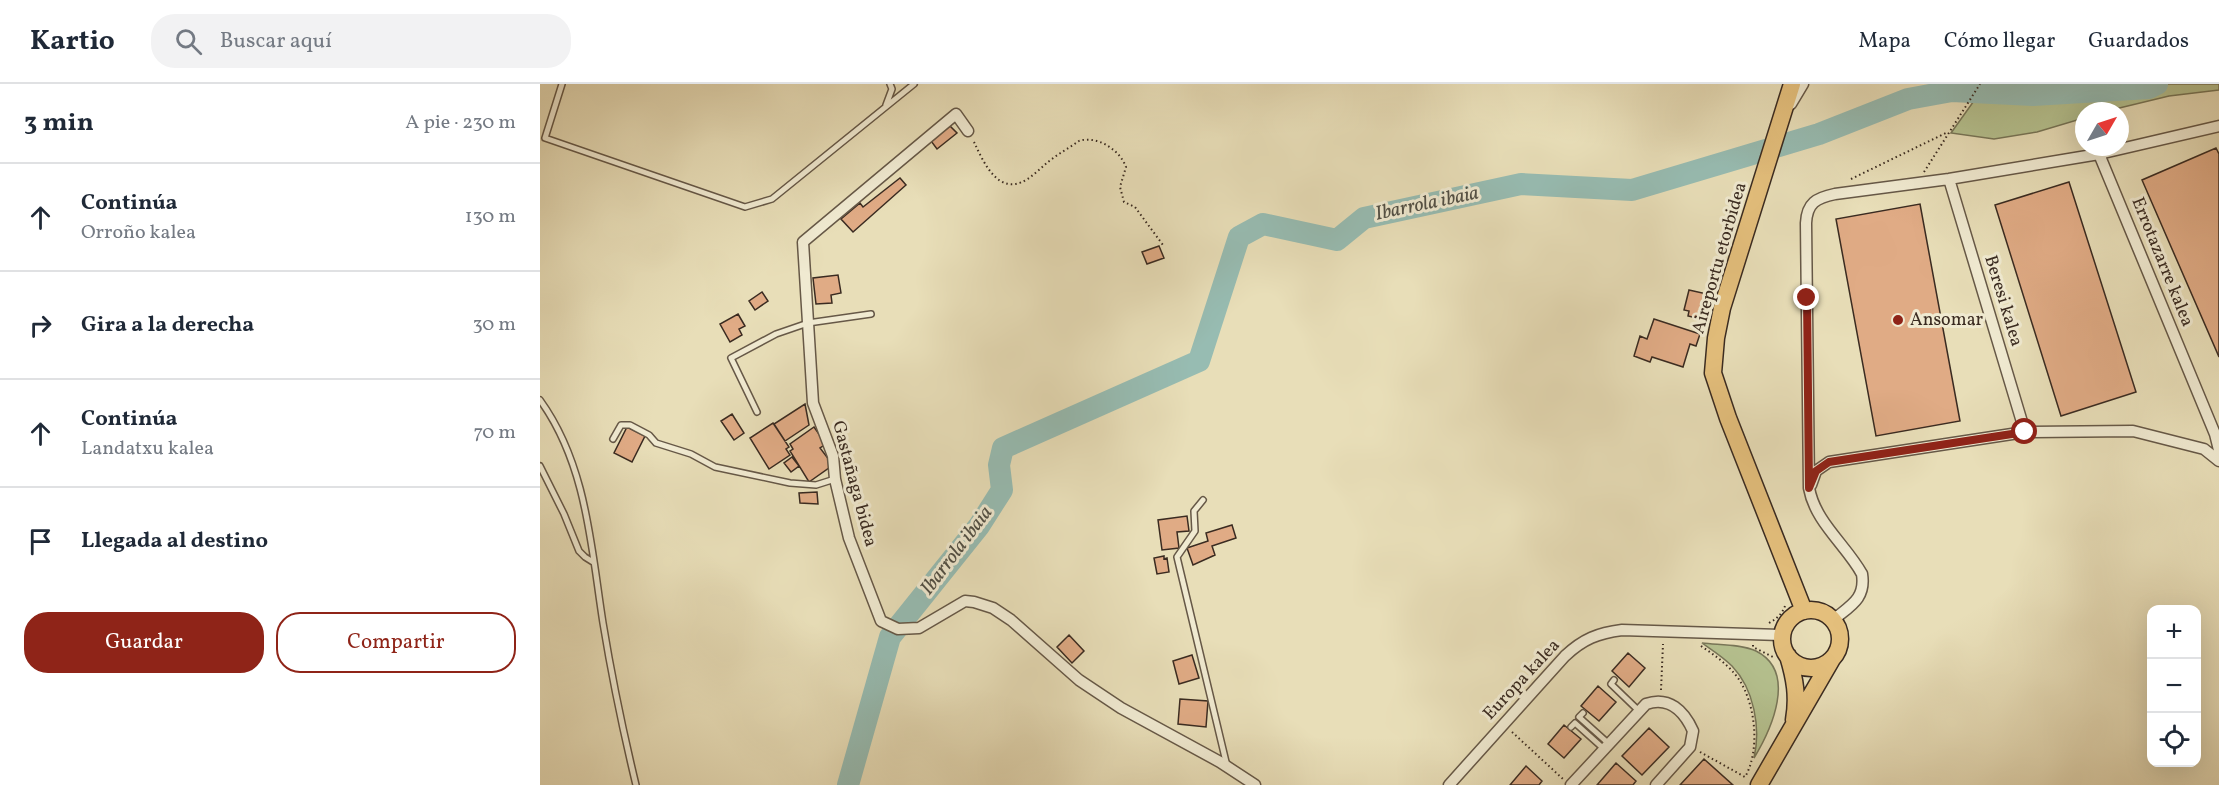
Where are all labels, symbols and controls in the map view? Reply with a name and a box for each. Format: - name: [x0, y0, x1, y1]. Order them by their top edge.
- search box: [151, 14, 571, 68]
- text: Kartio: [30, 22, 115, 61]
- icon: search: [172, 25, 205, 58]
- text: Buscar aquí: [220, 26, 332, 57]
- text: Mapa: [1858, 27, 1911, 56]
- text: Cómo llegar: [1944, 27, 2055, 56]
- text: Guardados: [2088, 27, 2189, 56]
- north arrow: [2075, 102, 2129, 156]
- text: 3 min: [24, 105, 94, 141]
- text: A pie · 230 m: [405, 109, 516, 137]
- water label: Ibarrola ibaia: [1373, 179, 1481, 229]
- street label: Aireportu etorbidea: [1686, 179, 1754, 337]
- text: Continúa: [81, 188, 178, 219]
- street label: Errotazarre kalea: [2125, 194, 2199, 331]
- icon: ahead: [24, 201, 57, 234]
- text: 130 m: [465, 203, 516, 231]
- text: Orroño kalea: [81, 219, 196, 247]
- street label: Beresi kalea: [1977, 252, 2029, 350]
- route end: [1793, 284, 1819, 310]
- place label: Ansomar: [1910, 308, 1984, 333]
- icon: right: [24, 309, 57, 342]
- text: Gira a la derecha: [81, 310, 254, 341]
- text: 30 m: [472, 311, 516, 339]
- marker: Ansomar: [1891, 313, 1905, 327]
- text: Continúa: [81, 404, 178, 435]
- icon: ahead: [24, 417, 57, 450]
- street label: Gastañaga bidea: [825, 418, 883, 550]
- route start: [2011, 418, 2037, 444]
- text: 70 m: [473, 419, 516, 447]
- text: Landatxu kalea: [81, 435, 214, 463]
- water label: Ibarrola ibaia: [914, 500, 1000, 602]
- icon: arrive: [24, 525, 57, 558]
- text: Llegada al destino: [81, 526, 268, 557]
- map controls: [2147, 605, 2201, 767]
- button: +: [2147, 605, 2201, 659]
- button: Guardar: [24, 612, 264, 673]
- button: Compartir: [276, 612, 516, 673]
- street label: Europa kalea: [1478, 634, 1566, 726]
- button: −: [2147, 659, 2201, 713]
- button: locate: [2147, 713, 2201, 767]

